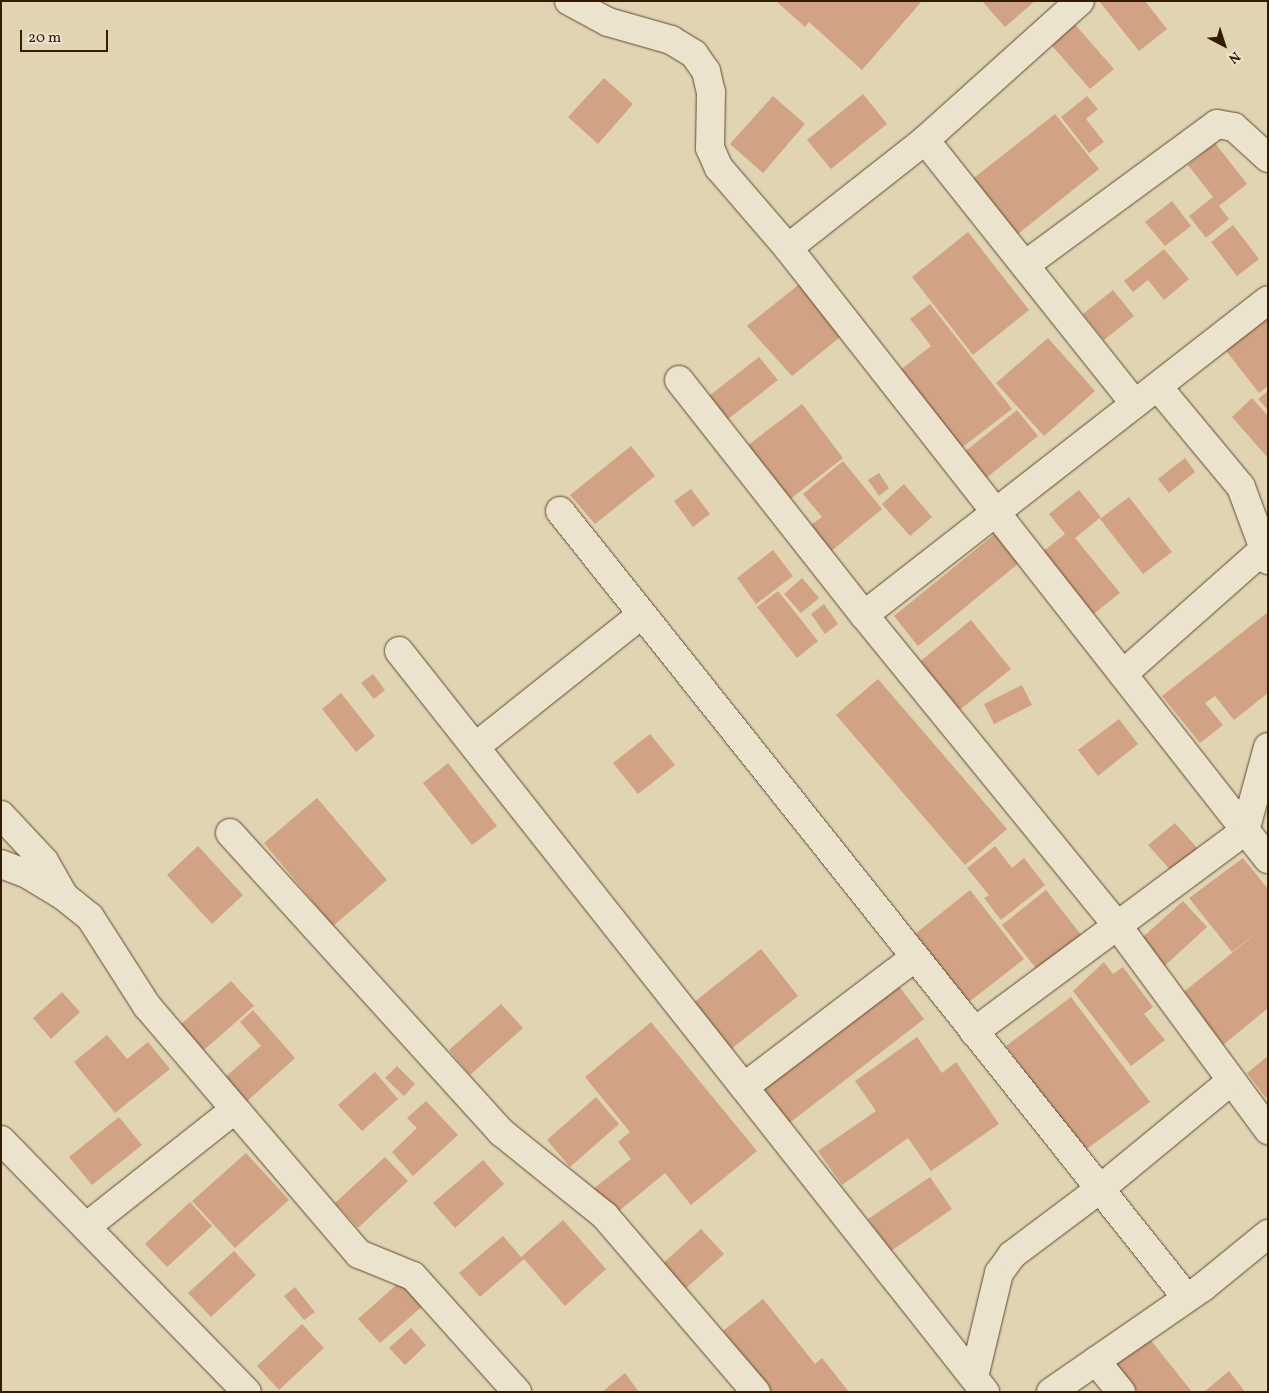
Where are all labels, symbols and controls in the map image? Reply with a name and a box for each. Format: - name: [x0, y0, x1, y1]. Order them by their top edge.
- scale bar: [22, 20, 110, 52]
- north arrow: [1199, 20, 1249, 70]
- text: 20 m: [28, 28, 61, 49]
- text: N: [1224, 46, 1244, 67]

